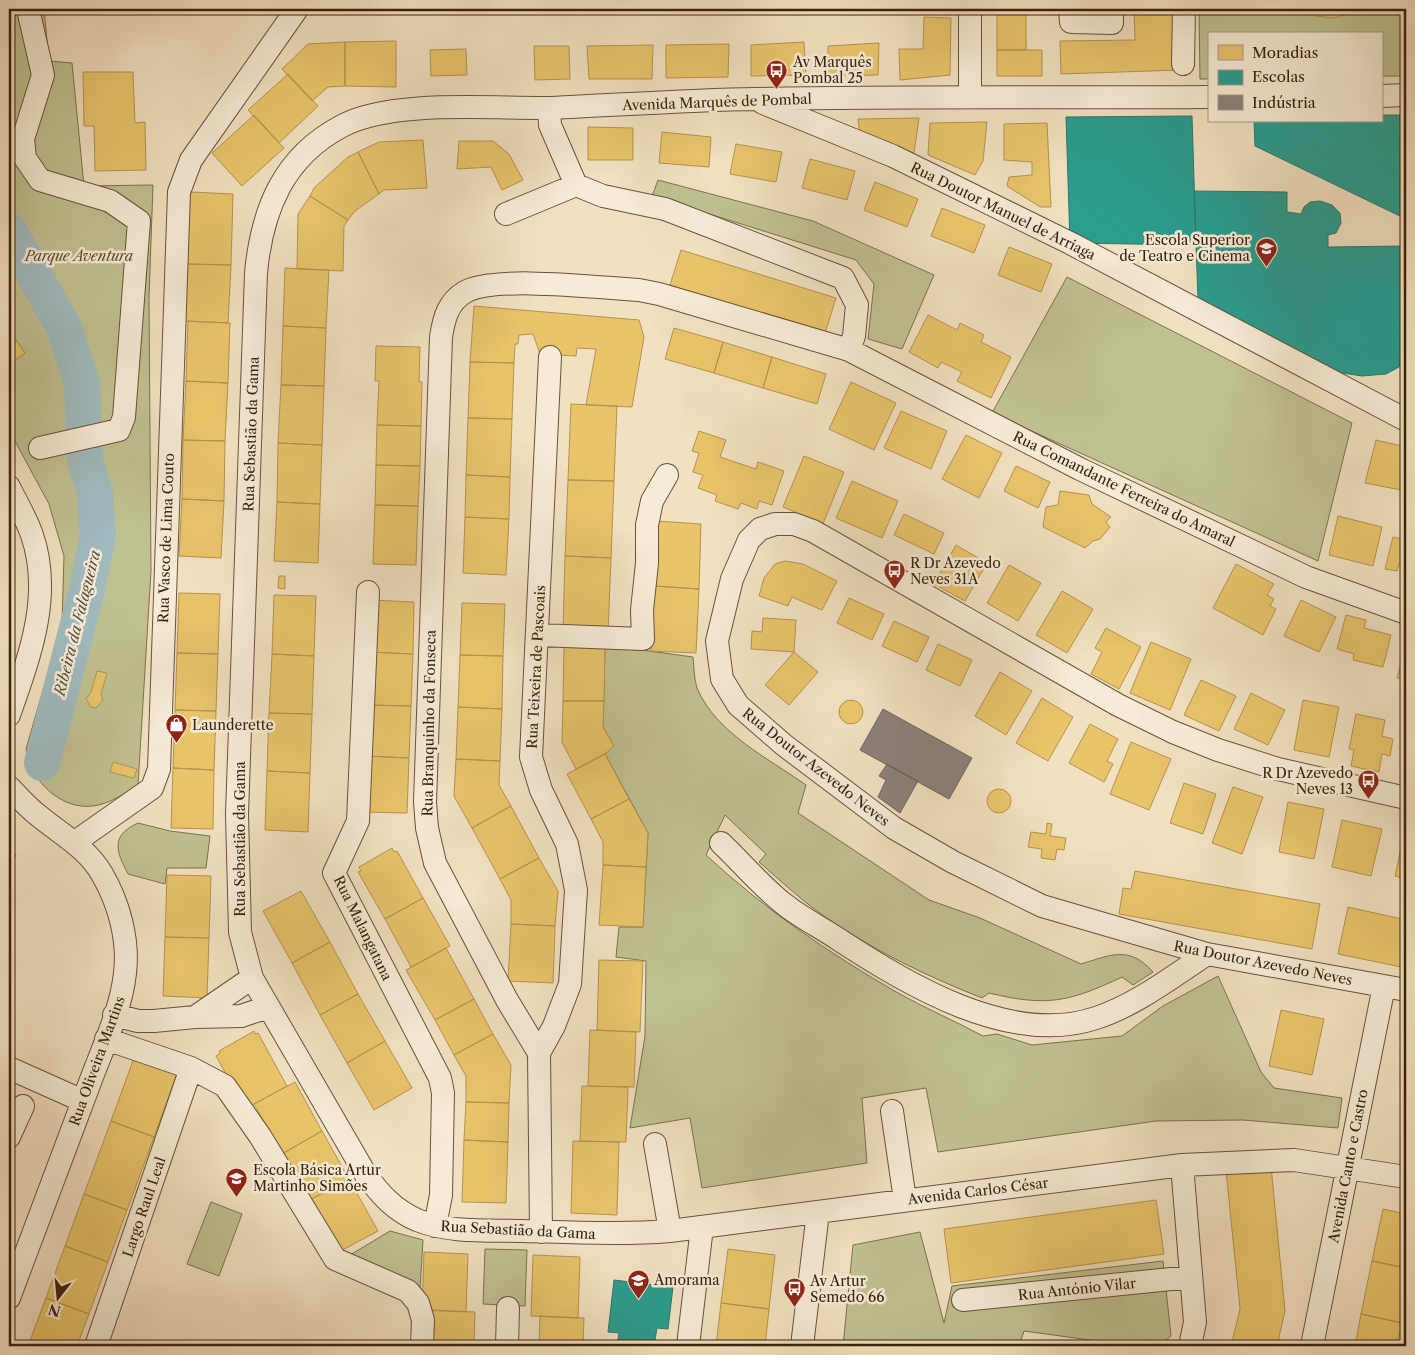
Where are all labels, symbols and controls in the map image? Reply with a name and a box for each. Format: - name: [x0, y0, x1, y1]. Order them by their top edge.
- legend: [1208, 32, 1382, 122]
- text: Moradias: [1252, 43, 1318, 62]
- place label: Av Marquês Pombal 25: [792, 53, 872, 87]
- bus stop icon: Av Marquês Pombal 25: [765, 58, 789, 89]
- text: Escolas: [1252, 67, 1305, 86]
- street label: Avenida Marquês de Pombal: [621, 90, 812, 114]
- text: Indústria: [1252, 93, 1316, 112]
- street label: Rua Doutor Manuel de Arriaga: [907, 158, 1099, 264]
- place label: Escola Superior de Teatro e Cinema: [1119, 231, 1251, 265]
- school or university icon: Escola Superior de Teatro e Cinema: [1254, 236, 1278, 267]
- park label: Parque Aventura: [24, 247, 134, 265]
- street label: Rua Sebastião da Gama: [239, 355, 263, 512]
- street label: Rua Comandante Ferreira do Amaral: [1010, 427, 1238, 551]
- street label: Rua Vasco de Lima Couto: [154, 453, 178, 623]
- water label: Ribeira da Falagueira: [49, 548, 104, 699]
- place label: R Dr Azevedo Neves 31A: [910, 554, 1001, 588]
- bus stop icon: R Dr Azevedo Neves 31A: [882, 559, 906, 590]
- street label: Rua Teixeira de Pascoais: [523, 585, 549, 749]
- street label: Rua Branquinho da Fonseca: [418, 629, 440, 817]
- street label: Rua Doutor Azevedo Neves: [739, 704, 893, 830]
- shop icon: Launderette: [164, 713, 188, 744]
- place label: Launderette: [192, 716, 274, 734]
- street label: Rua Sebastião da Gama: [231, 761, 249, 917]
- place label: R Dr Azevedo Neves 13: [1262, 764, 1353, 798]
- bus stop icon: R Dr Azevedo Neves 13: [1357, 769, 1381, 800]
- street label: Rua Malangatana: [330, 872, 397, 984]
- street label: Rua Doutor Azevedo Neves: [1172, 937, 1354, 989]
- street label: Rua Oliveira Martins: [65, 994, 129, 1128]
- street label: Avenida Canto e Castro: [1324, 1088, 1372, 1245]
- street label: Largo Raul Leal: [118, 1155, 170, 1259]
- place label: Escola Básica Artur Martinho Simões: [253, 1161, 381, 1195]
- school or university icon: Escola Básica Artur Martinho Simões: [225, 1166, 249, 1197]
- street label: Avenida Carlos César: [906, 1173, 1050, 1209]
- street label: Rua Sebastião da Gama: [440, 1217, 597, 1243]
- school or university icon: Amorama: [626, 1268, 650, 1299]
- place label: Amorama: [653, 1271, 720, 1289]
- north arrow: [32, 1272, 82, 1322]
- place label: Av Artur Semedo 66: [809, 1272, 884, 1306]
- street label: Rua António Vilar: [1017, 1274, 1137, 1304]
- bus stop icon: Av Artur Semedo 66: [782, 1277, 806, 1308]
- text: N: [46, 1300, 63, 1321]

